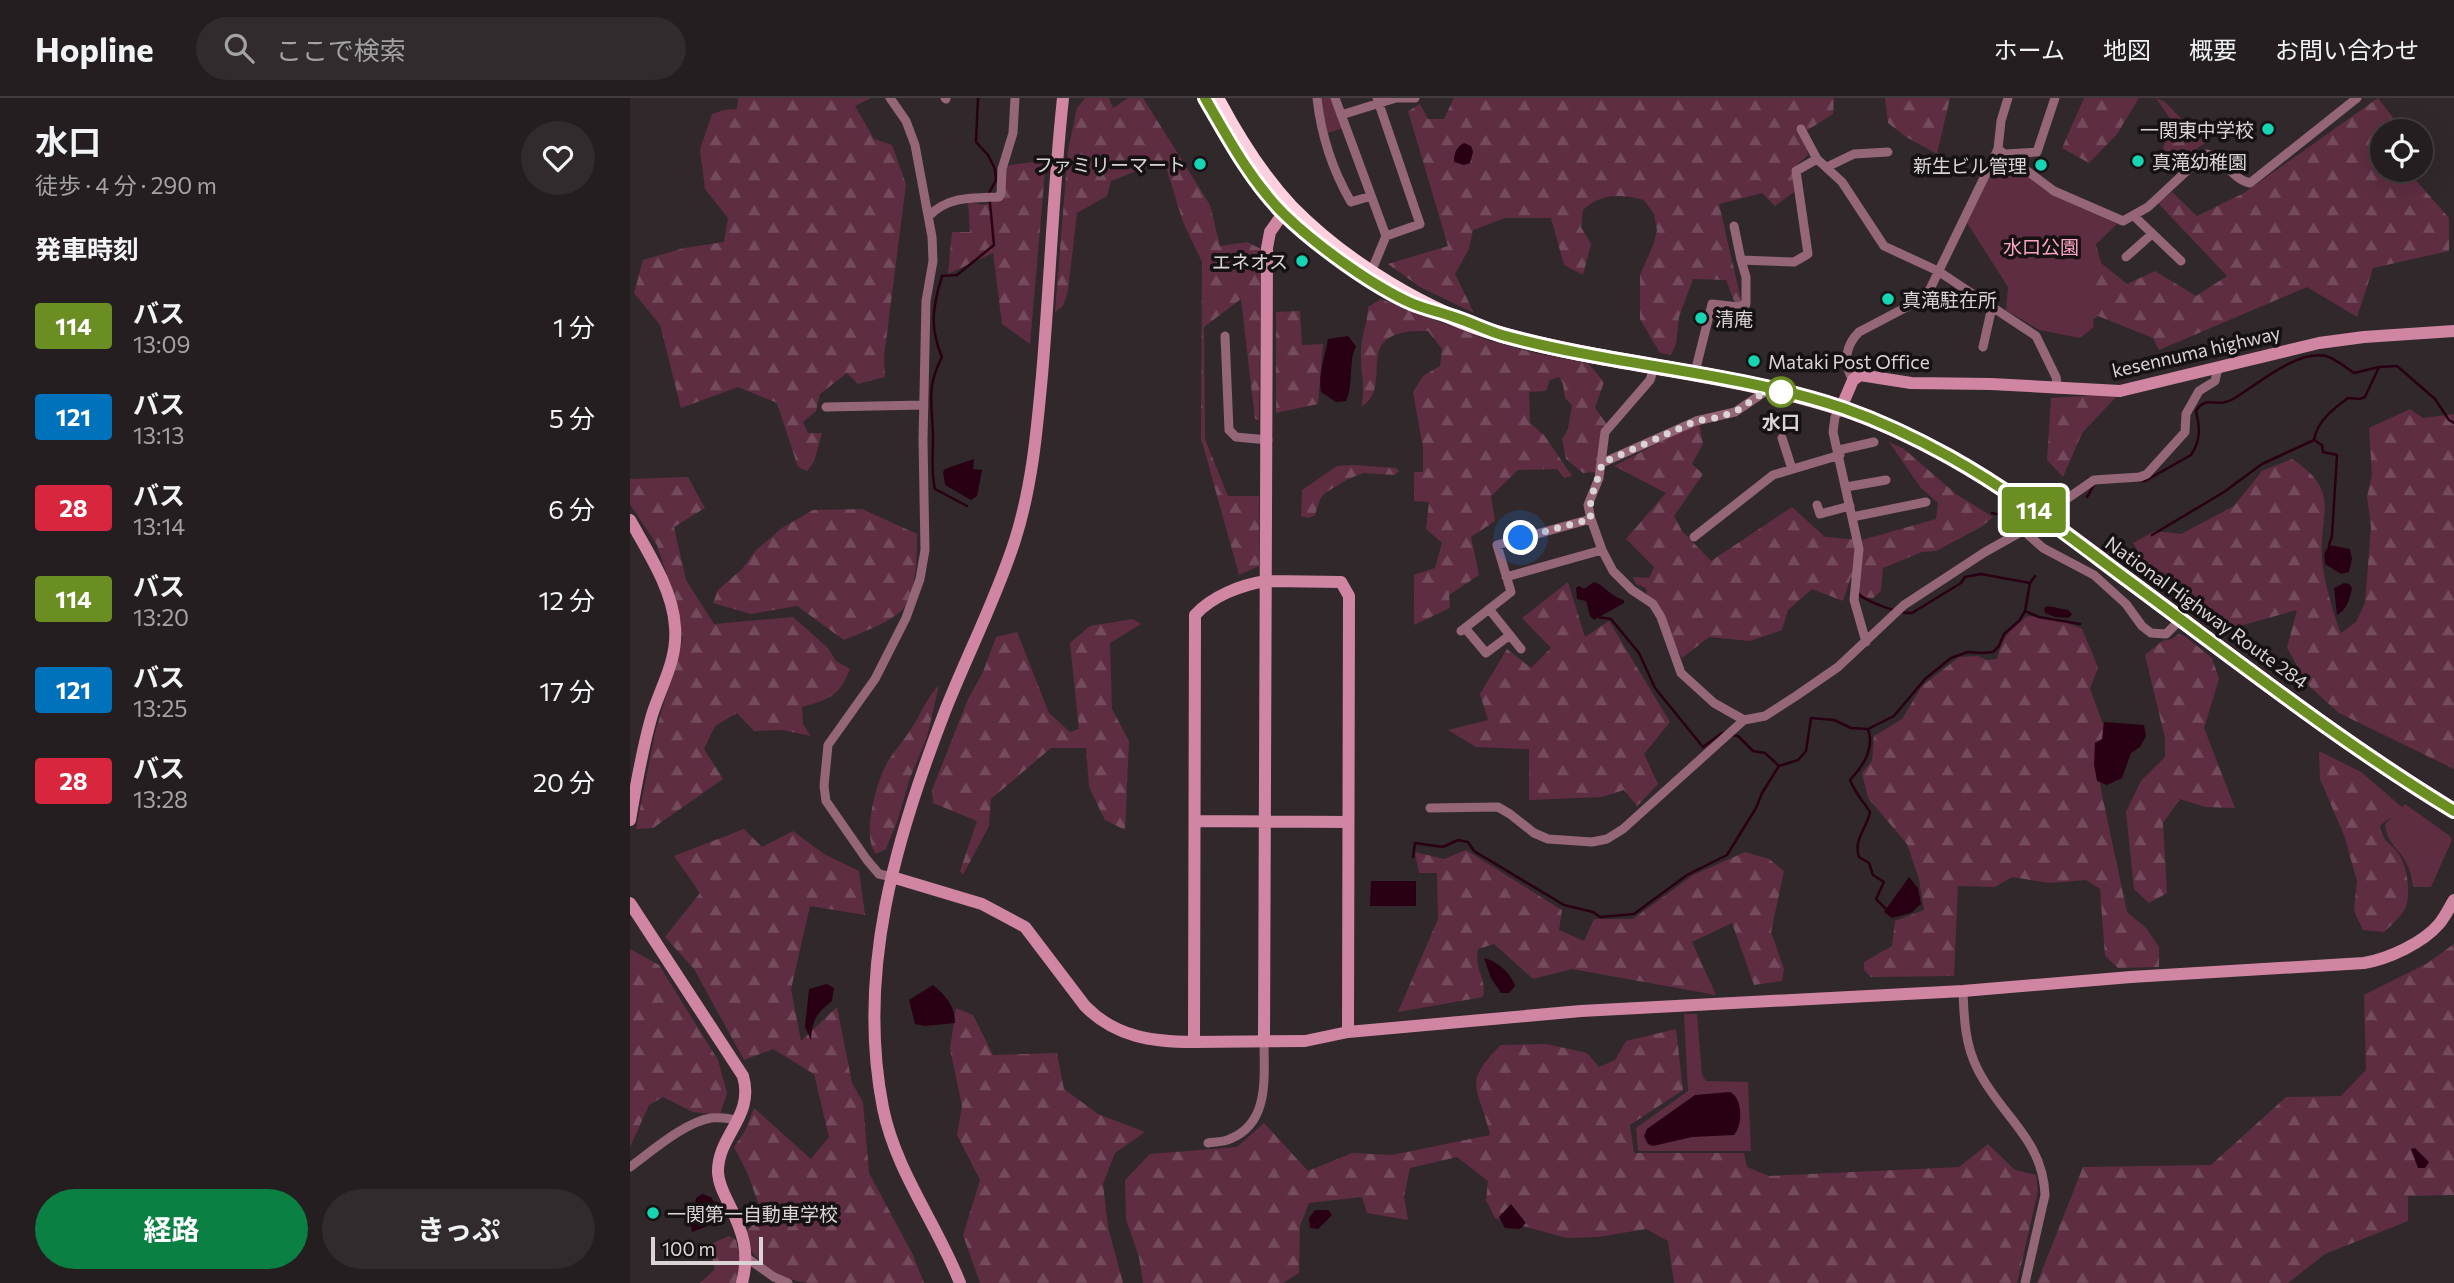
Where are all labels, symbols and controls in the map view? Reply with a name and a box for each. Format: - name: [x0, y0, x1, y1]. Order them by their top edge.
- search box: [196, 17, 686, 80]
- text: Hopline: [35, 28, 154, 69]
- icon: search: [220, 29, 258, 67]
- text: ここで検索: [276, 34, 406, 65]
- text: ホーム: [1994, 35, 2065, 64]
- text: 地図: [2103, 35, 2151, 64]
- text: 概要: [2189, 35, 2237, 64]
- text: お問い合わせ: [2275, 35, 2419, 64]
- place label: 一関東中学校: [2140, 118, 2254, 141]
- map controls: [2370, 119, 2433, 182]
- button: locate: [2370, 119, 2433, 182]
- text: 水口: [35, 120, 101, 161]
- button: heart: [521, 121, 595, 195]
- marker: 一関東中学校: [2260, 121, 2276, 137]
- place label: 真滝幼稚園: [2152, 150, 2247, 173]
- place label: ファミリーマート: [1034, 153, 1186, 176]
- marker: 真滝幼稚園: [2130, 153, 2146, 169]
- place label: 新生ビル管理: [1913, 154, 2027, 177]
- marker: ファミリーマート: [1192, 156, 1208, 172]
- marker: 新生ビル管理: [2033, 157, 2049, 173]
- text: 徒歩 · 4 分 · 290 m: [35, 171, 217, 199]
- text: 発車時刻: [35, 233, 139, 264]
- park label: 水口公園: [2003, 235, 2079, 258]
- place label: エネオス: [1212, 250, 1288, 273]
- marker: エネオス: [1294, 253, 1310, 269]
- place label: 真滝駐在所: [1902, 288, 1997, 311]
- marker: 真滝駐在所: [1880, 291, 1896, 307]
- text: バス: [133, 297, 185, 328]
- place label: 清庵: [1715, 307, 1753, 330]
- marker: 清庵: [1693, 310, 1709, 326]
- text: 114: [55, 311, 92, 340]
- text: 1 分: [553, 311, 595, 342]
- street label: kesennuma highway: [2109, 320, 2283, 382]
- text: 13:09: [133, 330, 190, 358]
- place label: Mataki Post Office: [1768, 350, 1930, 373]
- marker: Mataki Post Office: [1746, 353, 1762, 369]
- marker: 水口: [1766, 377, 1796, 407]
- text: バス: [133, 388, 185, 419]
- text: 121: [56, 402, 91, 431]
- text: 5 分: [549, 402, 595, 433]
- place label: 水口: [1762, 410, 1800, 433]
- text: 13:13: [133, 421, 184, 449]
- text: バス: [133, 479, 185, 510]
- line badge: 114: [1994, 487, 2074, 533]
- text: 28: [59, 493, 88, 522]
- text: 6 分: [548, 493, 595, 524]
- text: 114: [2016, 495, 2052, 524]
- text: 13:14: [133, 512, 185, 540]
- your location: [1503, 520, 1538, 555]
- street label: National Highway Route 284: [2101, 531, 2313, 693]
- text: バス: [133, 570, 185, 601]
- text: 114: [55, 584, 92, 613]
- text: 12 分: [538, 584, 595, 615]
- text: 13:20: [133, 603, 189, 631]
- text: バス: [133, 661, 185, 692]
- text: 121: [56, 675, 91, 704]
- text: 17 分: [539, 675, 595, 706]
- text: 13:25: [133, 694, 187, 722]
- text: バス: [133, 752, 185, 783]
- text: 28: [59, 766, 88, 795]
- text: 20 分: [533, 766, 595, 797]
- text: 13:28: [133, 785, 188, 813]
- button: 経路: [35, 1189, 308, 1269]
- button: きっぷ: [322, 1189, 595, 1269]
- place label: 一関第一自動車学校: [667, 1202, 838, 1225]
- marker: 一関第一自動車学校: [645, 1205, 661, 1221]
- scale bar: [651, 1234, 763, 1266]
- text: 100 m: [662, 1237, 715, 1260]

